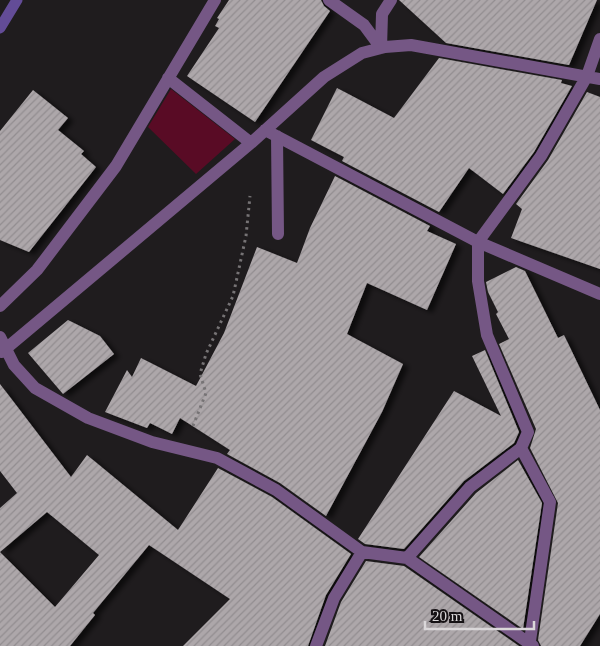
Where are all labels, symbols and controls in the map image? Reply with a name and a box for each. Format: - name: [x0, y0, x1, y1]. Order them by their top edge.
- scale bar: [425, 598, 534, 630]
- text: 20 m: [432, 608, 463, 624]

